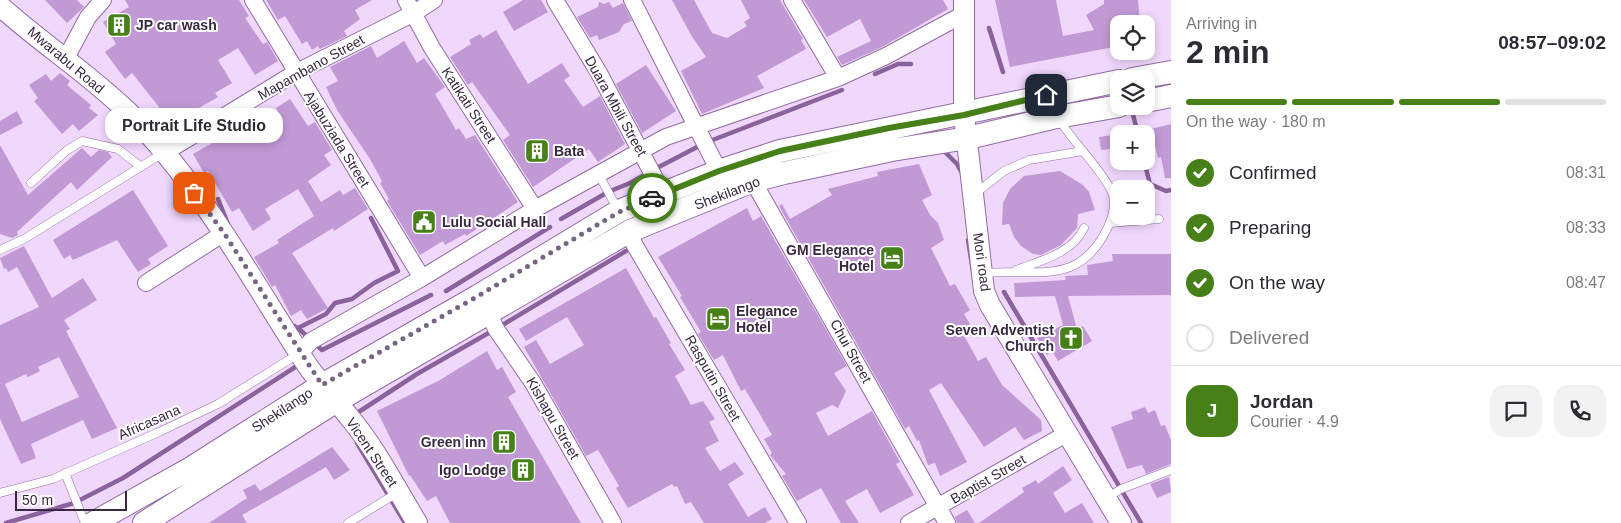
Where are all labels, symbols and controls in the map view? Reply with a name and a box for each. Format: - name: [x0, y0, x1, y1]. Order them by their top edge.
- building icon: JP car wash: [106, 12, 132, 38]
- map controls: [1110, 15, 1155, 225]
- button: locate: [1110, 15, 1155, 60]
- text: Arriving in: [1186, 15, 1257, 32]
- place label: JP car wash: [136, 17, 217, 33]
- street label: Mwarabu Road: [24, 23, 108, 97]
- street label: Mapambano Street: [255, 31, 367, 103]
- text: 08:57–09:02: [1498, 32, 1606, 53]
- text: 2 min: [1186, 34, 1270, 70]
- street label: Duara Mbili Street: [582, 53, 650, 159]
- street label: Katikati Street: [439, 64, 500, 146]
- button: layers: [1110, 70, 1155, 115]
- pin: [1025, 74, 1067, 116]
- icon: home: [1032, 81, 1060, 109]
- street label: Ajabuziada Street: [301, 88, 373, 190]
- callout: Portrait Life Studio: [105, 108, 283, 143]
- text: On the way · 180 m: [1186, 113, 1326, 130]
- text: Portrait Life Studio: [122, 117, 266, 134]
- button: +: [1110, 125, 1155, 170]
- building icon: Bata: [524, 138, 550, 164]
- place label: Bata: [554, 143, 585, 159]
- icon: check: [1186, 159, 1214, 187]
- text: Confirmed: [1229, 162, 1317, 183]
- text: 08:31: [1566, 164, 1606, 181]
- pin: [173, 172, 215, 214]
- courier: [627, 173, 677, 223]
- street label: Shekilango: [692, 173, 762, 213]
- icon: bag: [180, 179, 208, 207]
- button: −: [1110, 180, 1155, 225]
- icon: car: [638, 184, 666, 212]
- public building icon: Lulu Social Hall: [411, 209, 437, 235]
- place label: Lulu Social Hall: [442, 214, 546, 230]
- icon: check: [1186, 214, 1214, 242]
- text: Preparing: [1229, 217, 1311, 238]
- text: 08:33: [1566, 219, 1606, 236]
- street label: Mori road: [970, 232, 994, 292]
- place label: GM Elegance Hotel: [786, 242, 874, 274]
- hotel icon: GM Elegance Hotel: [879, 245, 905, 271]
- icon: check: [1186, 269, 1214, 297]
- text: On the way: [1229, 272, 1325, 293]
- text: 08:47: [1566, 274, 1606, 291]
- place label: Elegance Hotel: [736, 303, 798, 335]
- hotel icon: Elegance Hotel: [705, 306, 731, 332]
- street label: Chui Street: [827, 316, 875, 386]
- place label: Seven Adventist Church: [946, 322, 1054, 354]
- church icon: Seven Adventist Church: [1058, 325, 1084, 351]
- text: Delivered: [1229, 327, 1309, 348]
- street label: Rasputin Street: [682, 332, 744, 424]
- street label: Kishapu Street: [523, 374, 583, 462]
- street label: Shekilango: [249, 384, 316, 436]
- button: chat: [1490, 385, 1542, 437]
- button: phone: [1554, 385, 1606, 437]
- text: Jordan: [1250, 391, 1313, 412]
- text: J: [1207, 400, 1217, 421]
- street label: Africasana: [116, 401, 183, 443]
- text: Courier · 4.9: [1250, 413, 1339, 430]
- street label: Vicent Street: [343, 414, 401, 490]
- building icon: Green inn: [491, 429, 517, 455]
- place label: Green inn: [421, 434, 486, 450]
- street label: Baptist Street: [948, 451, 1028, 507]
- building icon: Igo Lodge: [510, 457, 536, 483]
- place label: Igo Lodge: [439, 462, 506, 478]
- scale bar: [15, 488, 128, 511]
- text: 50 m: [22, 492, 53, 508]

